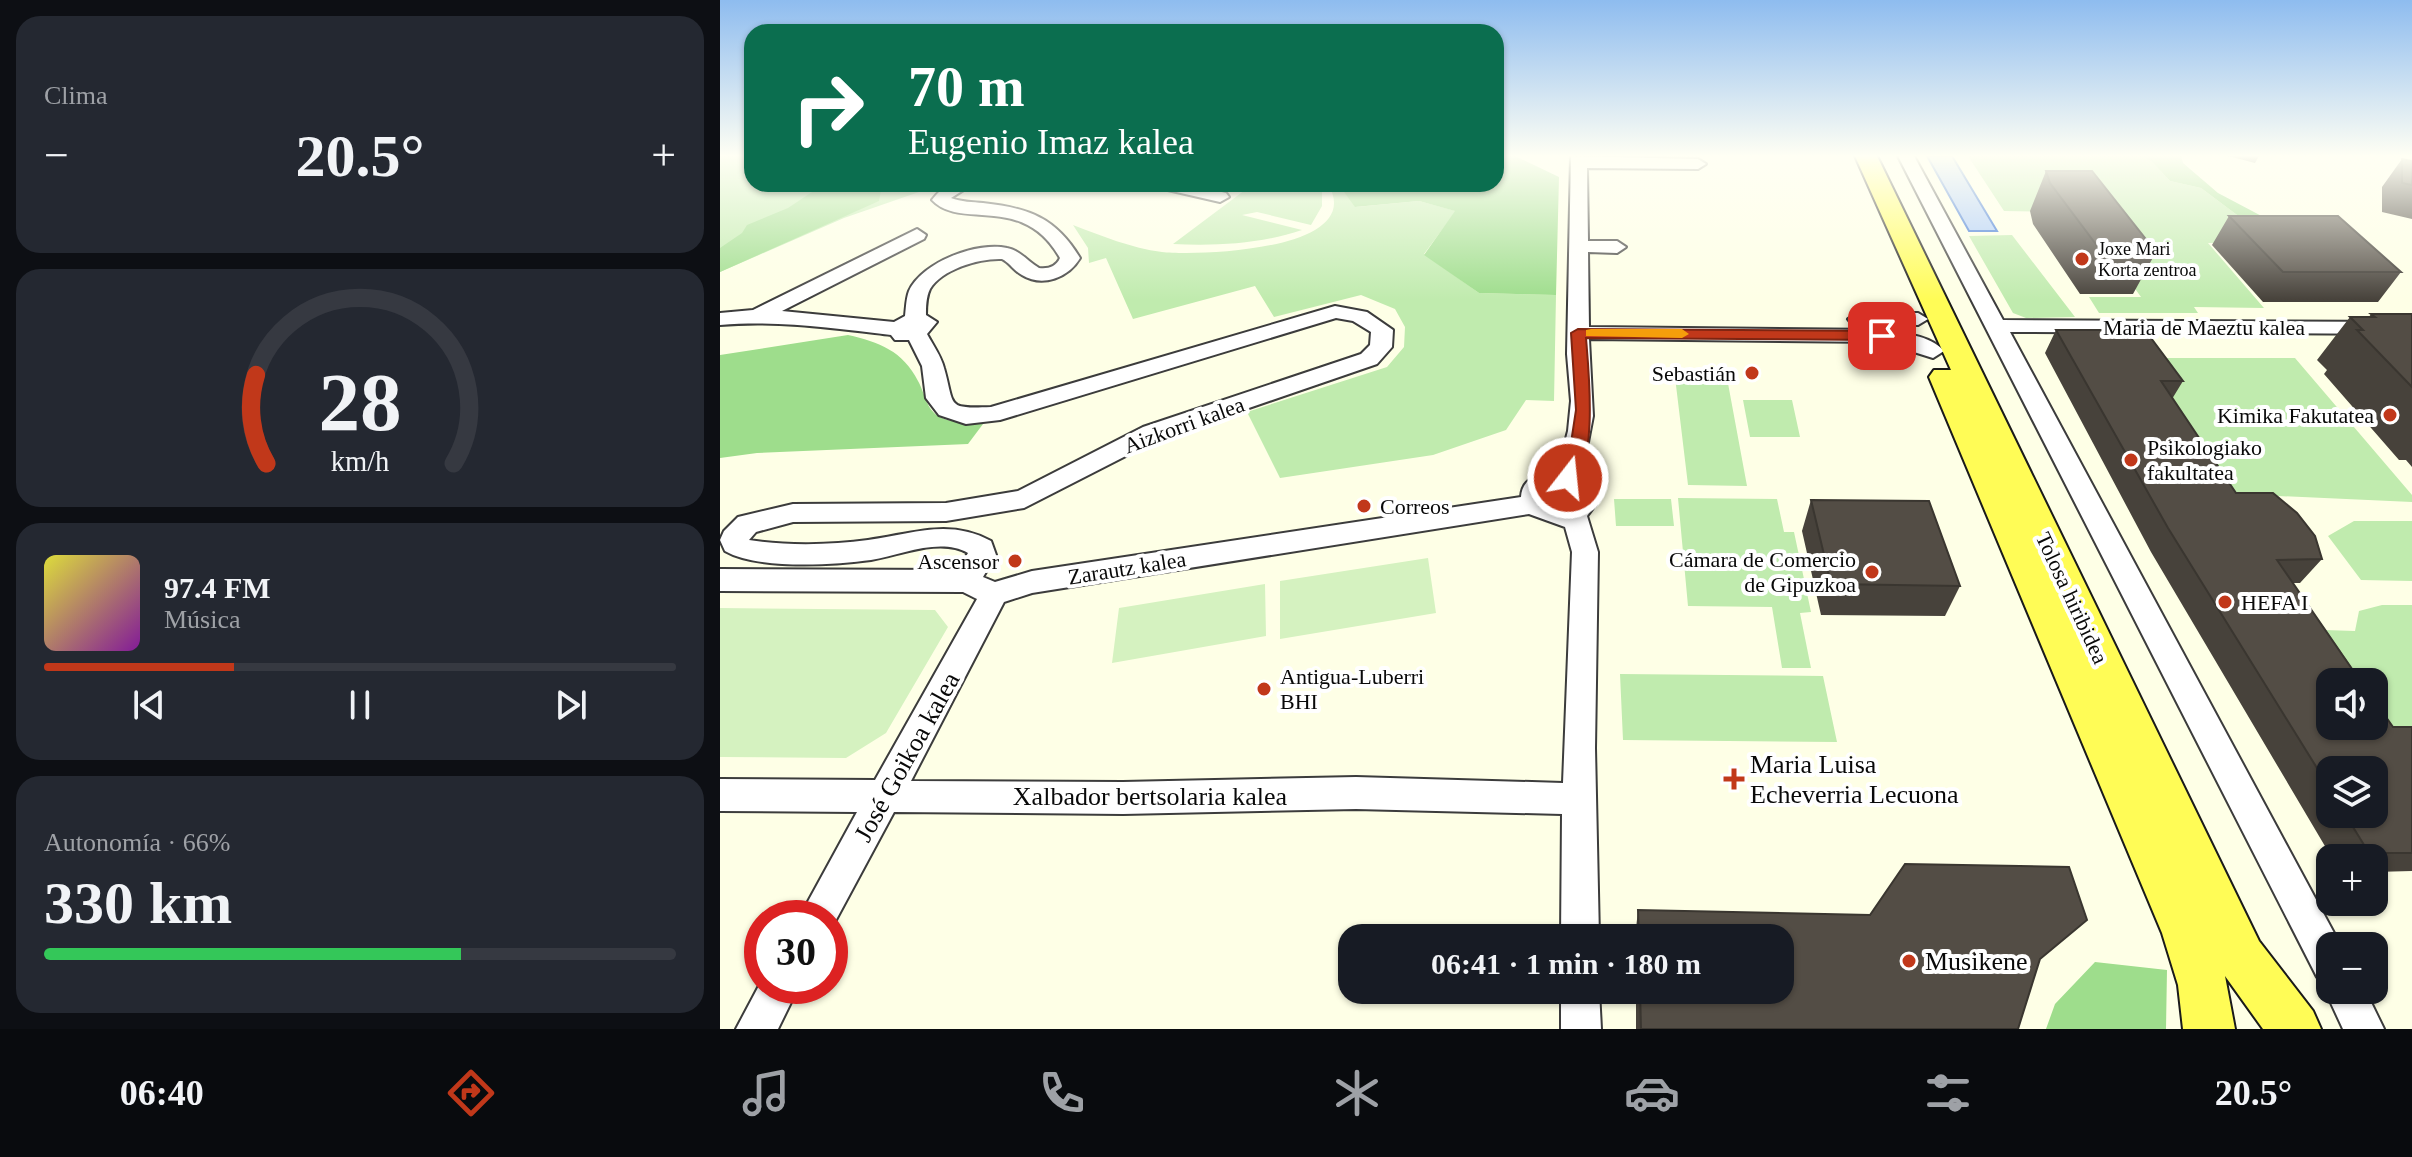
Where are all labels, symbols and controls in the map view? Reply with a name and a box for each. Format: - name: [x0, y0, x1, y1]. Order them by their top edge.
- icon: right: [776, 56, 880, 160]
- text: 70 m: [908, 56, 1025, 118]
- text: Clima: [44, 81, 108, 110]
- text: Eugenio Imaz kalea: [908, 122, 1194, 162]
- text: 20.5°: [296, 123, 425, 189]
- text: −: [44, 131, 69, 180]
- text: +: [651, 131, 676, 180]
- place label: Joxe Mari Korta zentroa: [2098, 239, 2196, 280]
- marker: Joxe Mari Korta zentroa: [2073, 250, 2091, 268]
- pin: [1848, 302, 1916, 370]
- icon: arrive: [1860, 314, 1904, 358]
- street label: Maria de Maeztu kalea: [2103, 315, 2305, 340]
- text: 28: [318, 355, 402, 447]
- place label: Sebastián: [1652, 361, 1736, 386]
- marker: Sebastián: [1743, 364, 1761, 382]
- street label: Aizkorri kalea: [1120, 392, 1248, 458]
- place label: Kimika Fakutatea: [2217, 403, 2374, 428]
- marker: Kimika Fakutatea: [2381, 406, 2399, 424]
- place label: Psikologiako fakultatea: [2147, 435, 2262, 485]
- position arrow: [1526, 436, 1610, 520]
- text: km/h: [331, 446, 389, 477]
- marker: Psikologiako fakultatea: [2122, 451, 2140, 469]
- place label: Correos: [1380, 494, 1450, 519]
- marker: Correos: [1355, 497, 1373, 515]
- street label: Tolosa hiribidea: [2031, 528, 2113, 668]
- street label: Zarautz kalea: [1066, 546, 1188, 590]
- place label: Cámara de Comercio de Gipuzkoa: [1669, 547, 1856, 597]
- place label: Ascensor: [917, 549, 1000, 574]
- marker: Ascensor: [1006, 552, 1024, 570]
- marker: Cámara de Comercio de Gipuzkoa: [1863, 563, 1881, 581]
- text: 97.4 FM: [164, 571, 271, 604]
- place label: HEFA I: [2241, 590, 2308, 615]
- marker: HEFA I: [2216, 593, 2234, 611]
- text: Música: [164, 605, 241, 634]
- place label: Antigua-Luberri BHI: [1280, 664, 1424, 714]
- street label: José Goikoa kalea: [848, 667, 966, 847]
- map controls: [2316, 668, 2388, 1004]
- button: sound: [2316, 668, 2388, 740]
- marker: Antigua-Luberri BHI: [1255, 680, 1273, 698]
- icon: previous: [127, 683, 171, 727]
- icon: pause: [338, 683, 382, 727]
- icon: next: [549, 683, 593, 727]
- place label: Maria Luisa Echeverria Lecuona: [1750, 750, 1959, 809]
- button: layers: [2316, 756, 2388, 828]
- marker: Maria Luisa Echeverria Lecuona: [1725, 770, 1743, 788]
- street label: Xalbador bertsolaria kalea: [1013, 782, 1288, 811]
- text: Autonomía · 66%: [44, 828, 230, 857]
- button: +: [2316, 844, 2388, 916]
- text: 330 km: [44, 870, 232, 936]
- speed limit sign: 30: [744, 900, 848, 1004]
- button: −: [2316, 932, 2388, 1004]
- text: 06:41 · 1 min · 180 m: [1431, 947, 1701, 980]
- place label: Musikene: [1925, 947, 2028, 976]
- marker: Musikene: [1900, 952, 1918, 970]
- icon: directions: [443, 1065, 499, 1121]
- icon: music: [738, 1065, 794, 1121]
- icon: phone: [1034, 1065, 1090, 1121]
- icon: climate: [1329, 1065, 1385, 1121]
- icon: car: [1624, 1065, 1680, 1121]
- icon: filters: [1920, 1065, 1976, 1121]
- text: 06:40: [120, 1073, 204, 1113]
- text: 20.5°: [2215, 1073, 2292, 1113]

